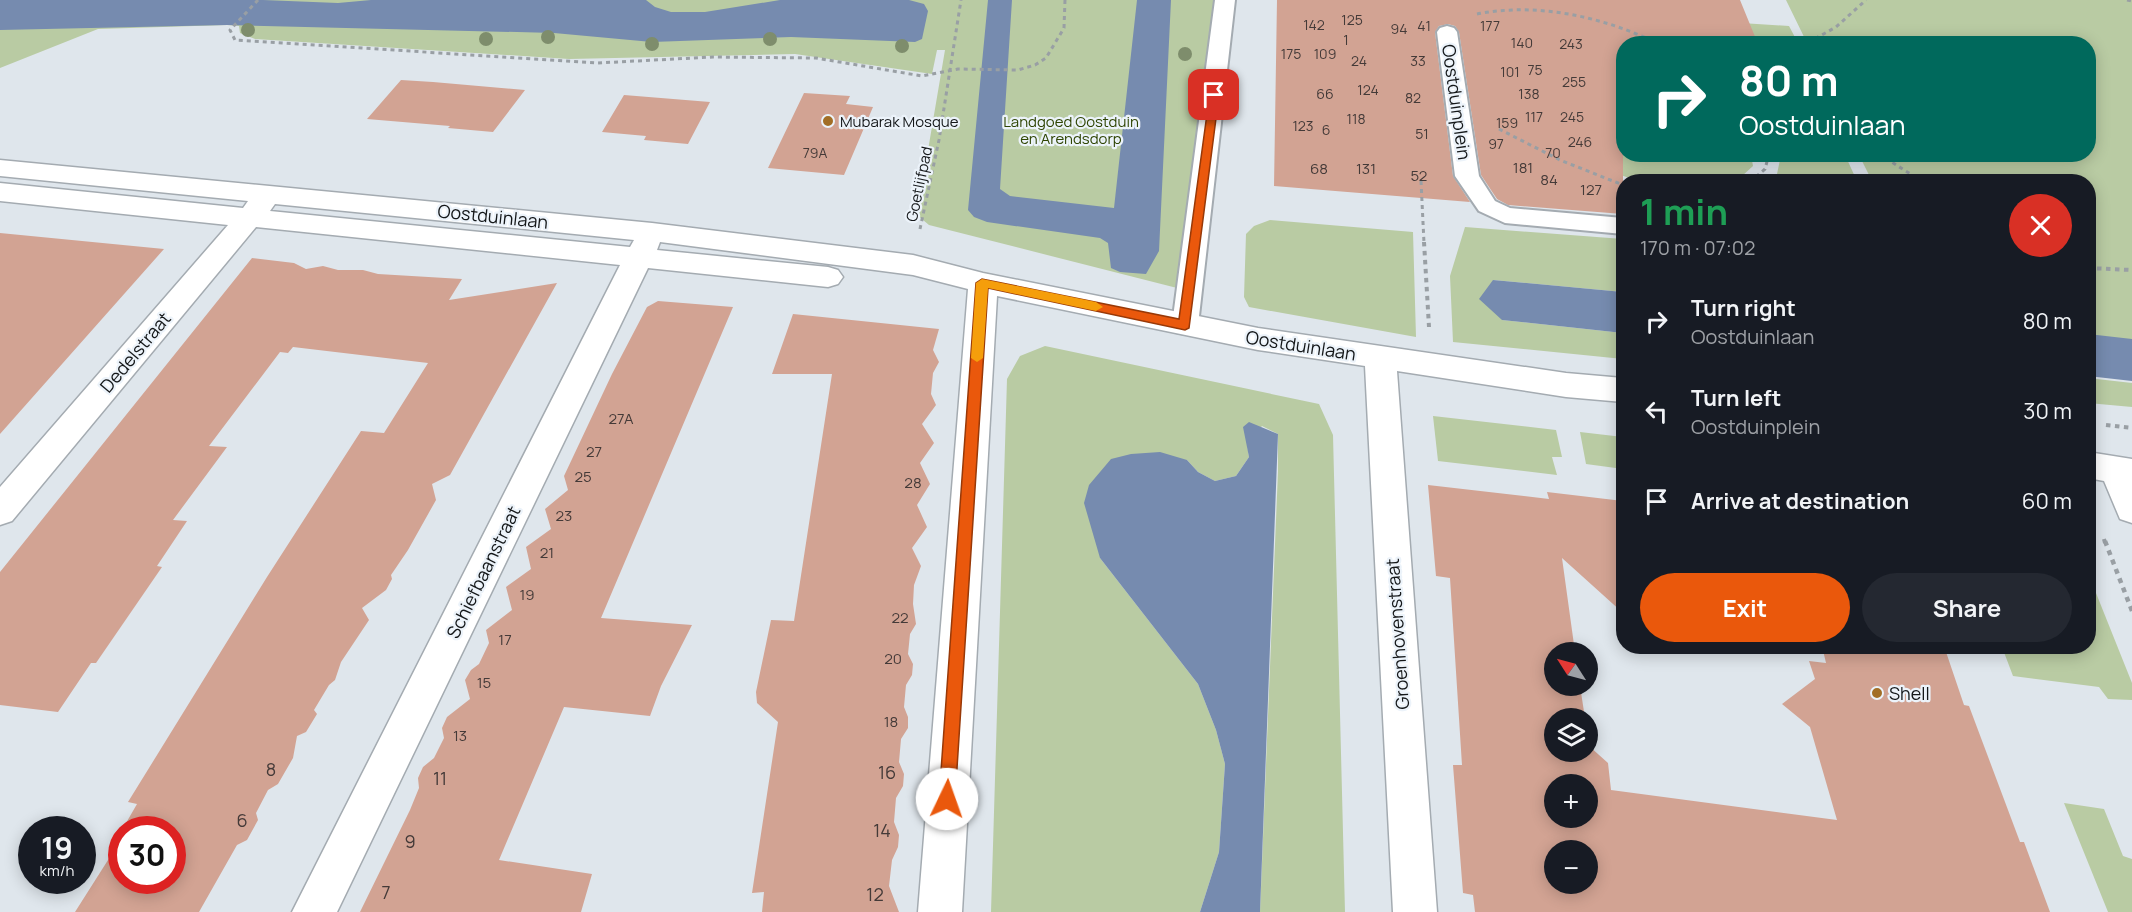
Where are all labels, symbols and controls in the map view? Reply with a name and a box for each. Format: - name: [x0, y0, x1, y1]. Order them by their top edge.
- house number: 125: [1341, 10, 1363, 29]
- house number: 142: [1303, 15, 1325, 34]
- house number: 41: [1417, 16, 1431, 35]
- house number: 177: [1480, 16, 1500, 35]
- house number: 94: [1391, 19, 1407, 38]
- house number: 1: [1343, 30, 1349, 49]
- house number: 140: [1511, 33, 1533, 52]
- house number: 243: [1559, 34, 1583, 53]
- street label: Oostduinplein: [1437, 43, 1477, 161]
- house number: 175: [1281, 44, 1301, 63]
- house number: 109: [1314, 44, 1336, 63]
- house number: 24: [1351, 51, 1367, 70]
- house number: 33: [1410, 51, 1426, 70]
- text: 80 m: [1739, 51, 1839, 109]
- house number: 75: [1527, 60, 1543, 79]
- icon: right: [1640, 60, 1718, 138]
- house number: 101: [1500, 62, 1520, 81]
- pin: [1188, 69, 1239, 120]
- house number: 255: [1562, 72, 1586, 91]
- icon: arrive: [1197, 78, 1230, 111]
- house number: 124: [1357, 80, 1379, 99]
- house number: 66: [1316, 84, 1334, 103]
- house number: 138: [1518, 84, 1540, 103]
- house number: 82: [1405, 88, 1421, 107]
- text: Oostduinlaan: [1739, 106, 1906, 143]
- house number: 117: [1525, 107, 1543, 126]
- house number: 245: [1560, 107, 1584, 126]
- house number: 118: [1346, 109, 1366, 128]
- place label: Mubarak Mosque: [840, 111, 959, 132]
- park label: Landgoed Oostduin en Arendsdorp: [1003, 111, 1139, 149]
- house number: 159: [1496, 113, 1518, 132]
- marker: Mubarak Mosque: [821, 114, 835, 128]
- house number: 123: [1292, 116, 1314, 135]
- house number: 6: [1322, 120, 1330, 139]
- house number: 51: [1415, 124, 1429, 143]
- house number: 246: [1568, 132, 1592, 151]
- house number: 97: [1488, 134, 1504, 153]
- house number: 79A: [803, 143, 827, 162]
- house number: 70: [1545, 143, 1561, 162]
- street label: Goetlijfpad: [901, 144, 937, 224]
- house number: 181: [1513, 157, 1533, 178]
- house number: 68: [1310, 158, 1328, 179]
- house number: 131: [1356, 158, 1376, 179]
- house number: 52: [1411, 165, 1427, 186]
- house number: 84: [1540, 169, 1558, 190]
- house number: 127: [1580, 179, 1602, 200]
- text: 1 min: [1640, 187, 1728, 236]
- button: close: [2009, 194, 2072, 257]
- street label: Oostduinlaan: [437, 198, 549, 234]
- text: 170 m · 07:02: [1640, 234, 1755, 261]
- text: Turn right: [1691, 293, 1796, 323]
- icon: right: [1640, 305, 1673, 338]
- text: 80 m: [2023, 306, 2072, 336]
- street label: Dedelstraat: [94, 307, 176, 397]
- text: Oostduinlaan: [1691, 323, 1814, 350]
- street label: Oostduinlaan: [1244, 324, 1358, 366]
- text: Turn left: [1691, 383, 1781, 413]
- icon: left: [1640, 395, 1673, 428]
- text: 30 m: [2023, 396, 2072, 426]
- house number: 27A: [609, 408, 634, 429]
- text: Oostduinplein: [1691, 413, 1820, 440]
- house number: 27: [586, 441, 602, 462]
- house number: 25: [574, 466, 592, 487]
- house number: 28: [904, 472, 922, 493]
- icon: arrive: [1640, 485, 1673, 518]
- text: Arrive at destination: [1691, 486, 1909, 516]
- text: 60 m: [2022, 486, 2072, 516]
- street label: Schiefbaanstraat: [440, 502, 526, 642]
- house number: 23: [556, 505, 572, 526]
- house number: 21: [540, 542, 554, 563]
- street label: Groenhovenstraat: [1380, 558, 1414, 710]
- button: Exit: [1640, 573, 1850, 642]
- button: Share: [1862, 573, 2072, 642]
- house number: 19: [519, 584, 535, 605]
- house number: 22: [891, 607, 909, 628]
- house number: 17: [498, 629, 512, 650]
- north arrow: [1544, 642, 1598, 696]
- map controls: [1544, 642, 1598, 894]
- house number: 20: [884, 648, 902, 669]
- house number: 15: [477, 672, 491, 693]
- place label: Shell: [1889, 681, 1930, 705]
- marker: Shell: [1870, 686, 1884, 700]
- button: layers: [1544, 708, 1598, 762]
- house number: 18: [884, 711, 898, 732]
- house number: 13: [453, 725, 467, 746]
- house number: 8: [266, 757, 276, 781]
- house number: 16: [878, 760, 896, 784]
- house number: 11: [433, 766, 447, 790]
- position arrow: [915, 767, 979, 831]
- button: +: [1544, 774, 1598, 828]
- house number: 6: [236, 808, 248, 832]
- speed limit sign: 30: [108, 816, 186, 894]
- house number: 14: [873, 818, 891, 842]
- text: 19: [41, 827, 73, 868]
- house number: 9: [404, 829, 416, 853]
- button: −: [1544, 840, 1598, 894]
- text: km/h: [40, 860, 74, 881]
- house number: 7: [381, 880, 391, 904]
- house number: 12: [866, 882, 884, 906]

